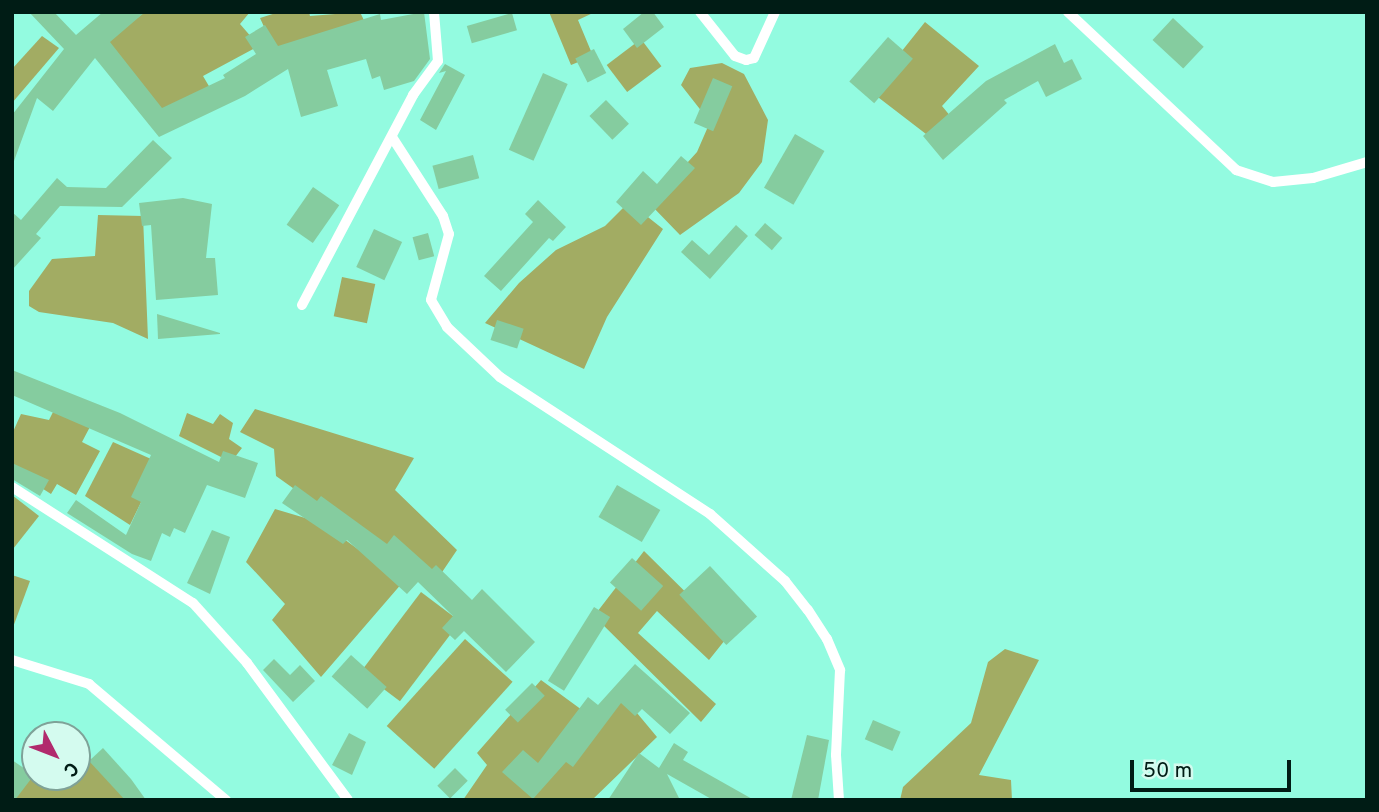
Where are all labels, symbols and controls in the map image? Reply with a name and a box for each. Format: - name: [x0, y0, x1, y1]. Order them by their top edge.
- north arrow: [21, 721, 91, 791]
- scale bar: [1134, 746, 1295, 790]
- text: С: [57, 756, 83, 781]
- text: 50 m: [1143, 758, 1192, 785]

